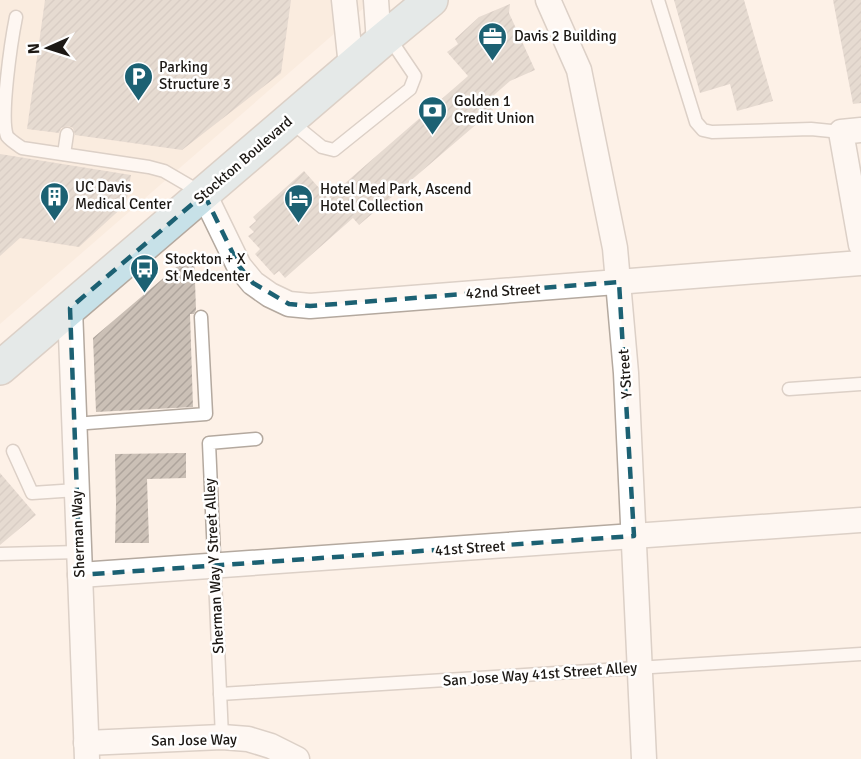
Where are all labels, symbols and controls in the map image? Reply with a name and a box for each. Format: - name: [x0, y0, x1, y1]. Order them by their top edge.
- north arrow: [18, 18, 78, 78]
- office icon: Davis 2 Building: [477, 20, 509, 62]
- place label: Davis 2 Building: [514, 27, 617, 45]
- text: N: [24, 43, 44, 55]
- place label: Parking Structure 3: [159, 58, 231, 93]
- parking icon: Parking Structure 3: [122, 60, 154, 102]
- place label: Golden 1 Credit Union: [454, 92, 535, 127]
- bank icon: Golden 1 Credit Union: [417, 94, 449, 136]
- street label: Stockton Boulevard: [190, 112, 296, 208]
- place label: UC Davis Medical Center: [75, 178, 172, 213]
- building icon: UC Davis Medical Center: [38, 180, 70, 222]
- place label: Hotel Med Park, Ascend Hotel Collection: [320, 180, 472, 215]
- hotel icon: Hotel Med Park, Ascend Hotel Collection: [283, 182, 315, 224]
- place label: Stockton + X St Medcenter: [165, 250, 251, 285]
- bus stop icon: Stockton + X St Medcenter: [128, 252, 160, 294]
- street label: 42nd Street: [465, 279, 541, 303]
- street label: Y Street: [614, 348, 636, 400]
- street label: Sherman Way Y Street Alley: [200, 478, 228, 654]
- street label: Sherman Way: [67, 490, 89, 578]
- street label: 41st Street: [434, 537, 506, 559]
- street label: San Jose Way 41st Street Alley: [442, 658, 638, 690]
- street label: San Jose Way: [151, 730, 237, 750]

